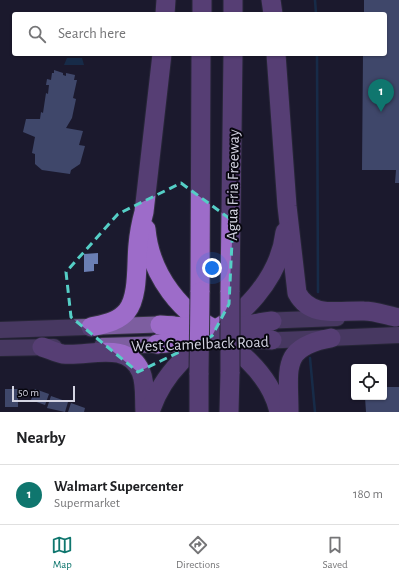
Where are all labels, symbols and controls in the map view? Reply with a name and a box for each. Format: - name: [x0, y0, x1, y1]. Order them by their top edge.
- search box: [12, 12, 387, 56]
- icon: search: [26, 23, 48, 45]
- text: Search here: [58, 26, 126, 41]
- pin: 1: [368, 79, 394, 112]
- street label: Agua Fria Freeway: [224, 129, 243, 241]
- your location: [202, 258, 222, 278]
- street label: West Camelback Road: [131, 334, 269, 354]
- map controls: [351, 364, 387, 400]
- button: locate: [351, 364, 387, 400]
- scale bar: [12, 384, 75, 403]
- text: 50 m: [18, 387, 39, 398]
- text: Nearby: [16, 429, 66, 446]
- text: Walmart Supercenter: [54, 479, 183, 494]
- text: 1: [27, 488, 31, 501]
- text: 180 m: [353, 488, 383, 501]
- text: Supermarket: [54, 497, 120, 510]
- tab: Map: [51, 534, 73, 571]
- tab: Directions: [176, 534, 220, 571]
- tab: Saved: [322, 534, 348, 571]

